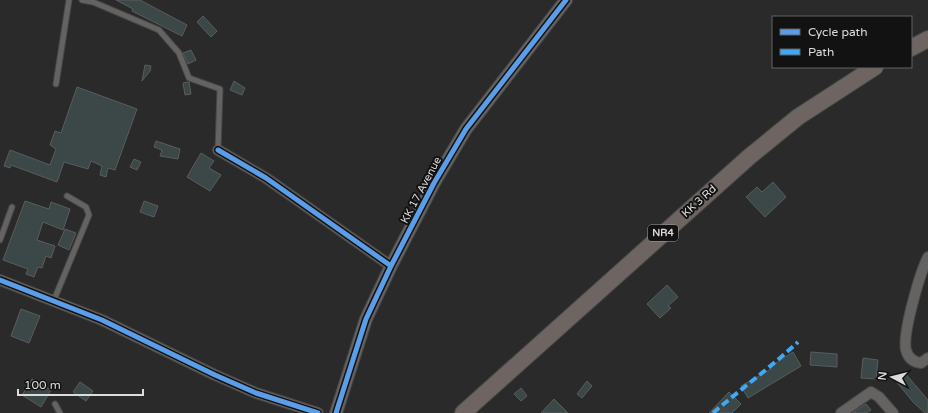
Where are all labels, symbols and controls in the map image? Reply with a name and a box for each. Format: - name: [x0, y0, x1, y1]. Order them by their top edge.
- legend: [772, 16, 912, 68]
- text: Cycle path: [808, 25, 867, 39]
- text: Path: [808, 45, 834, 59]
- street label: KK 17 Avenue: [398, 154, 444, 226]
- street label: KK 3 Rd: [679, 182, 719, 220]
- road number: NR4: [648, 225, 678, 241]
- north arrow: [872, 357, 912, 397]
- scale bar: [18, 371, 143, 397]
- text: N: [876, 371, 890, 381]
- text: 100 m: [24, 378, 61, 392]

